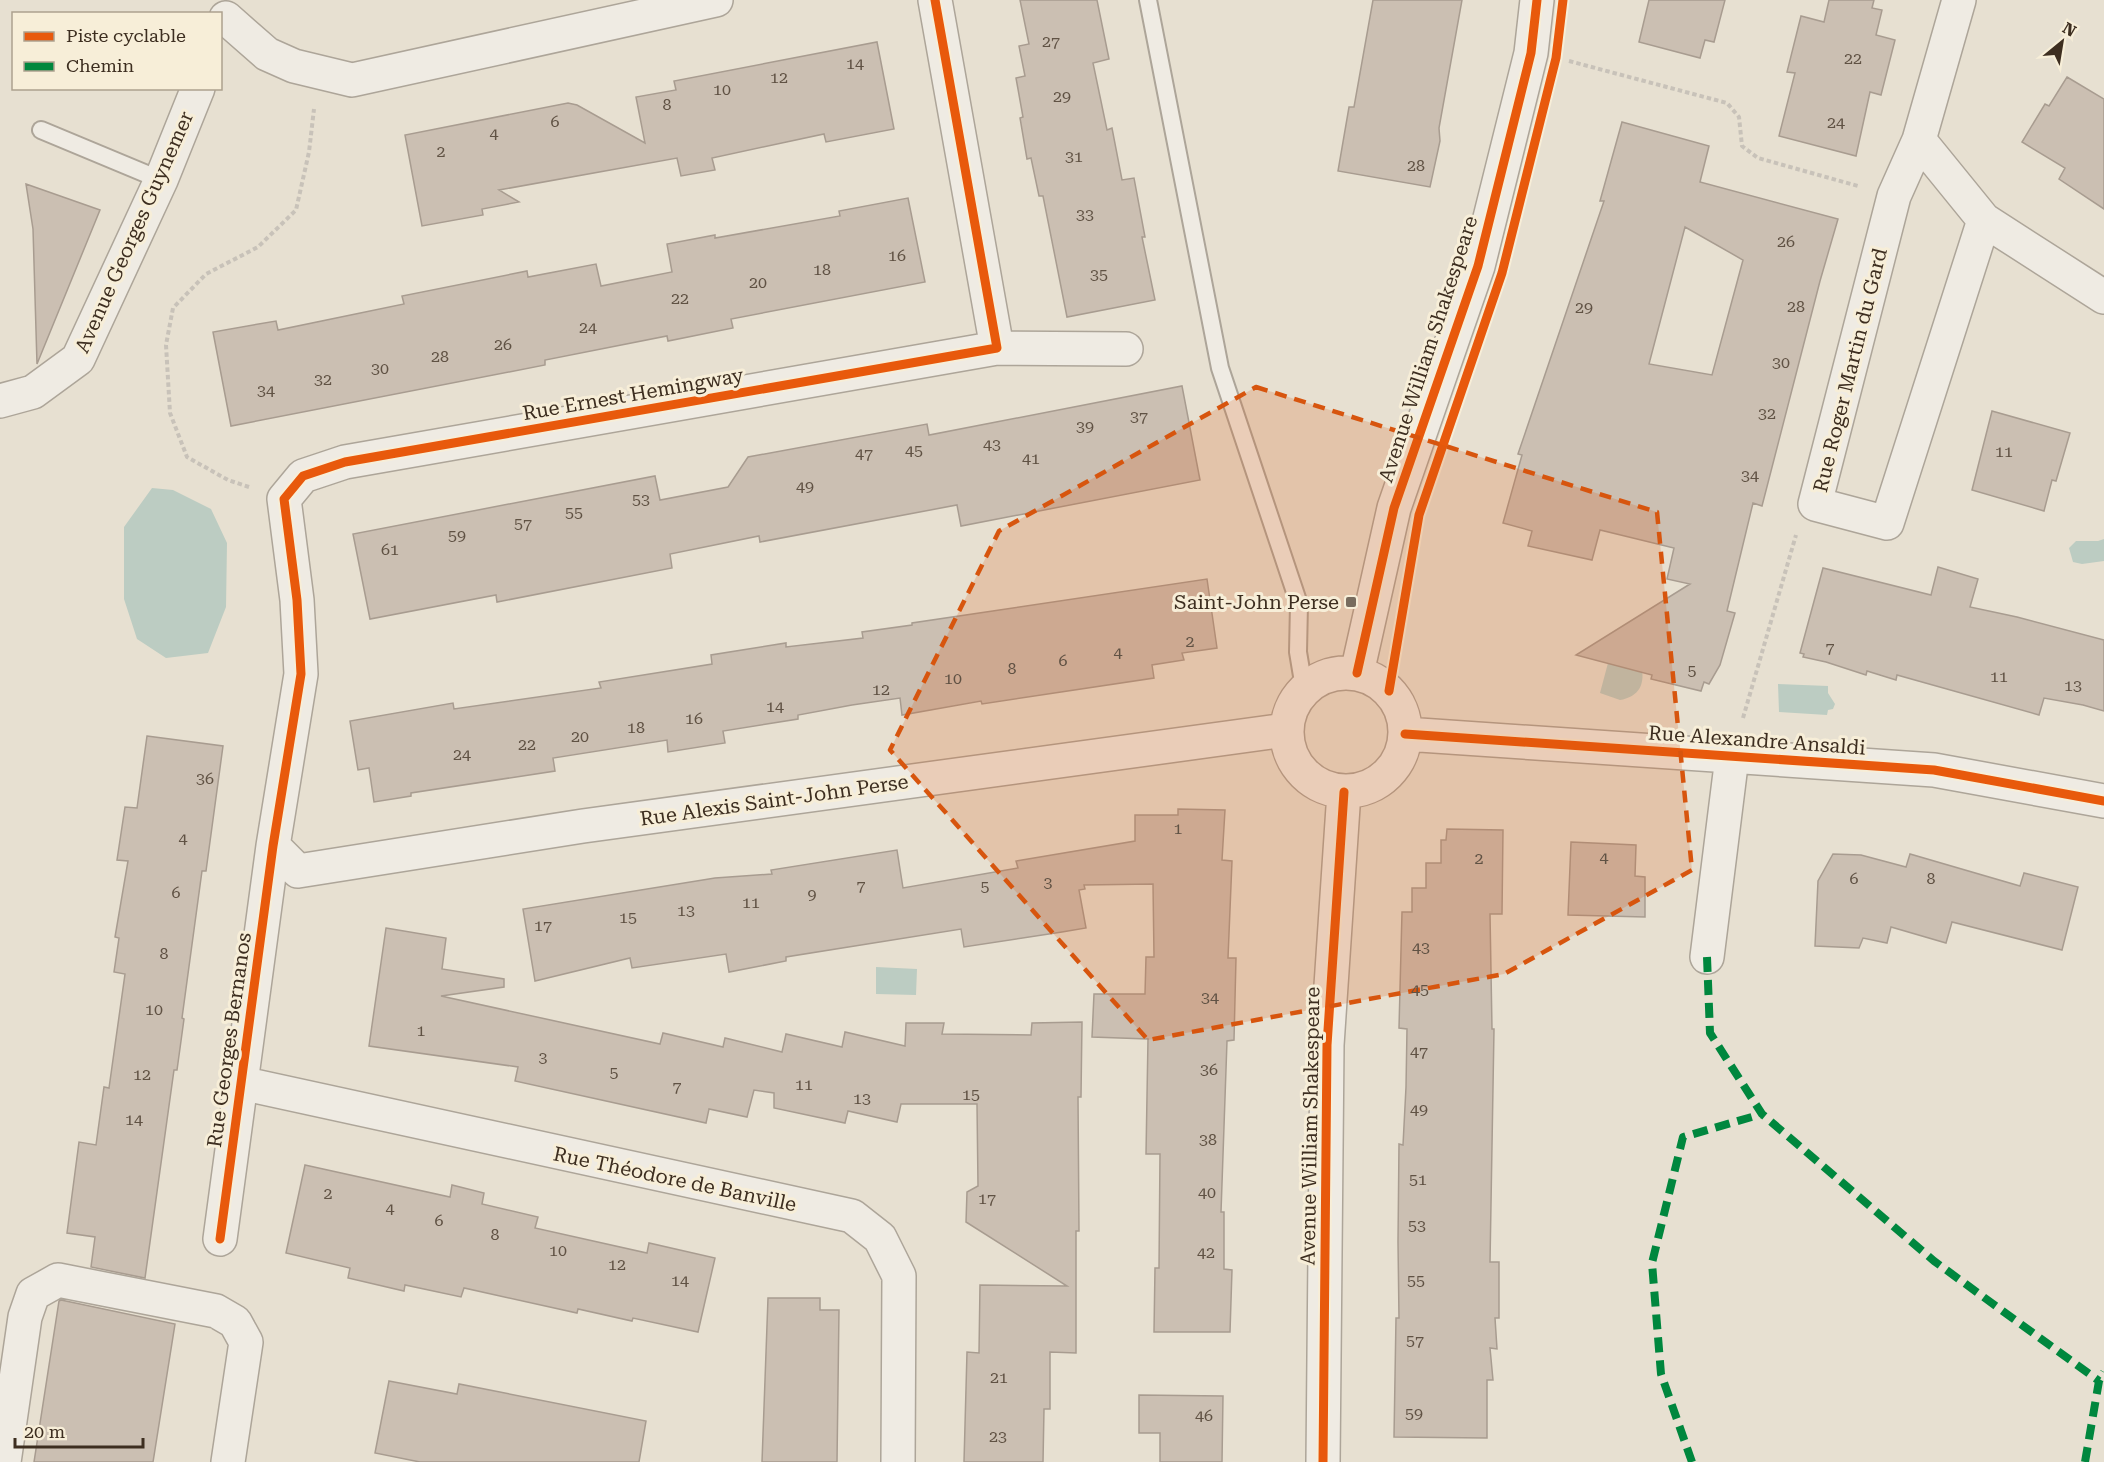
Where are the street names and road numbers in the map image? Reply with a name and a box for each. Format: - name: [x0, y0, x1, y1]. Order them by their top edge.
- street label: Avenue Georges Guynemer: [70, 107, 198, 357]
- street label: Avenue William Shakespeare: [1374, 213, 1482, 485]
- street label: Rue Roger Martin du Gard: [1808, 245, 1892, 495]
- street label: Rue Ernest Hemingway: [521, 363, 745, 425]
- street label: Rue Alexandre Ansaldi: [1647, 720, 1867, 760]
- street label: Rue Alexis Saint-John Perse: [638, 769, 910, 831]
- street label: Rue Georges Bernanos: [202, 931, 256, 1149]
- street label: Avenue William Shakespeare: [1296, 986, 1324, 1266]
- street label: Rue Théodore de Banville: [551, 1141, 799, 1217]

